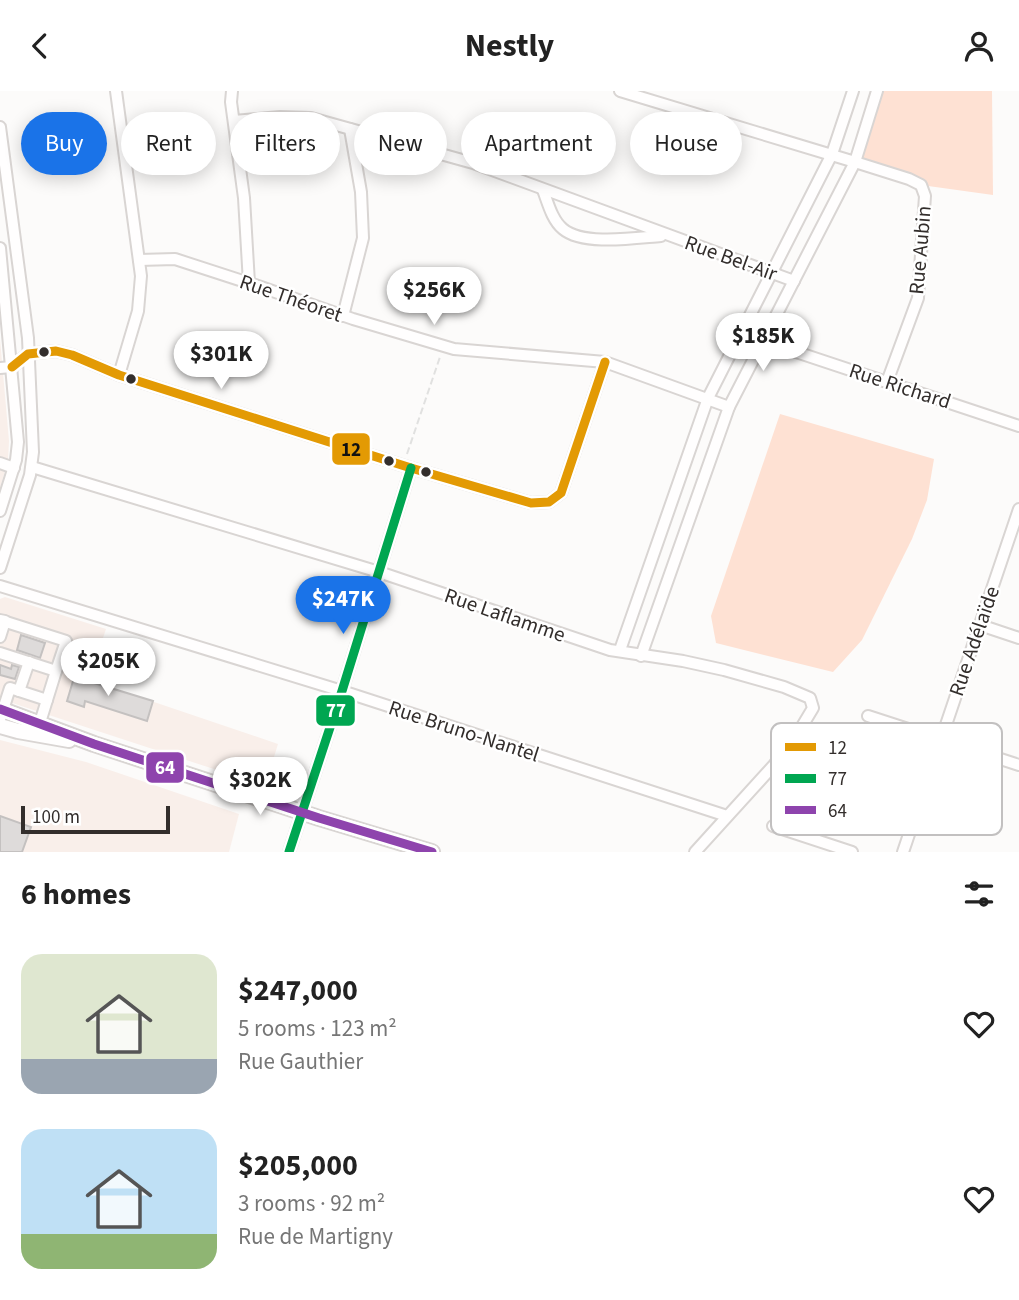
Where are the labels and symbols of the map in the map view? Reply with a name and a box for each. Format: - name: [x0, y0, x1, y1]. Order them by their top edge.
- street label: Rue Aubin: [901, 204, 939, 296]
- street label: Rue Bel-Air: [681, 227, 782, 289]
- street label: Rue Théoret: [236, 266, 346, 330]
- pin: $256K: [385, 267, 483, 327]
- pin: $185K: [714, 313, 812, 373]
- pin: $301K: [172, 331, 270, 391]
- unlabelled marker: [37, 345, 51, 359]
- street label: Rue Richard: [845, 355, 955, 417]
- unlabelled marker: [124, 372, 138, 386]
- line badge: 12: [331, 432, 371, 466]
- text: 12: [341, 437, 361, 464]
- unlabelled marker: [382, 454, 396, 468]
- unlabelled marker: [419, 465, 433, 479]
- pin: $247K: [294, 577, 392, 636]
- street label: Rue Laflamme: [441, 580, 569, 650]
- street label: Rue Adélaïde: [941, 582, 1007, 700]
- pin: $205K: [59, 639, 157, 698]
- street label: Rue Bruno-Nantel: [385, 693, 543, 769]
- line badge: 77: [315, 694, 356, 727]
- text: 77: [326, 698, 346, 725]
- legend: [771, 723, 1002, 835]
- text: 12: [828, 735, 847, 762]
- line badge: 64: [145, 751, 185, 784]
- text: 64: [155, 755, 175, 782]
- pin: $302K: [211, 757, 309, 817]
- text: 77: [828, 766, 847, 793]
- text: 64: [828, 798, 847, 825]
- scale bar: [21, 803, 170, 835]

